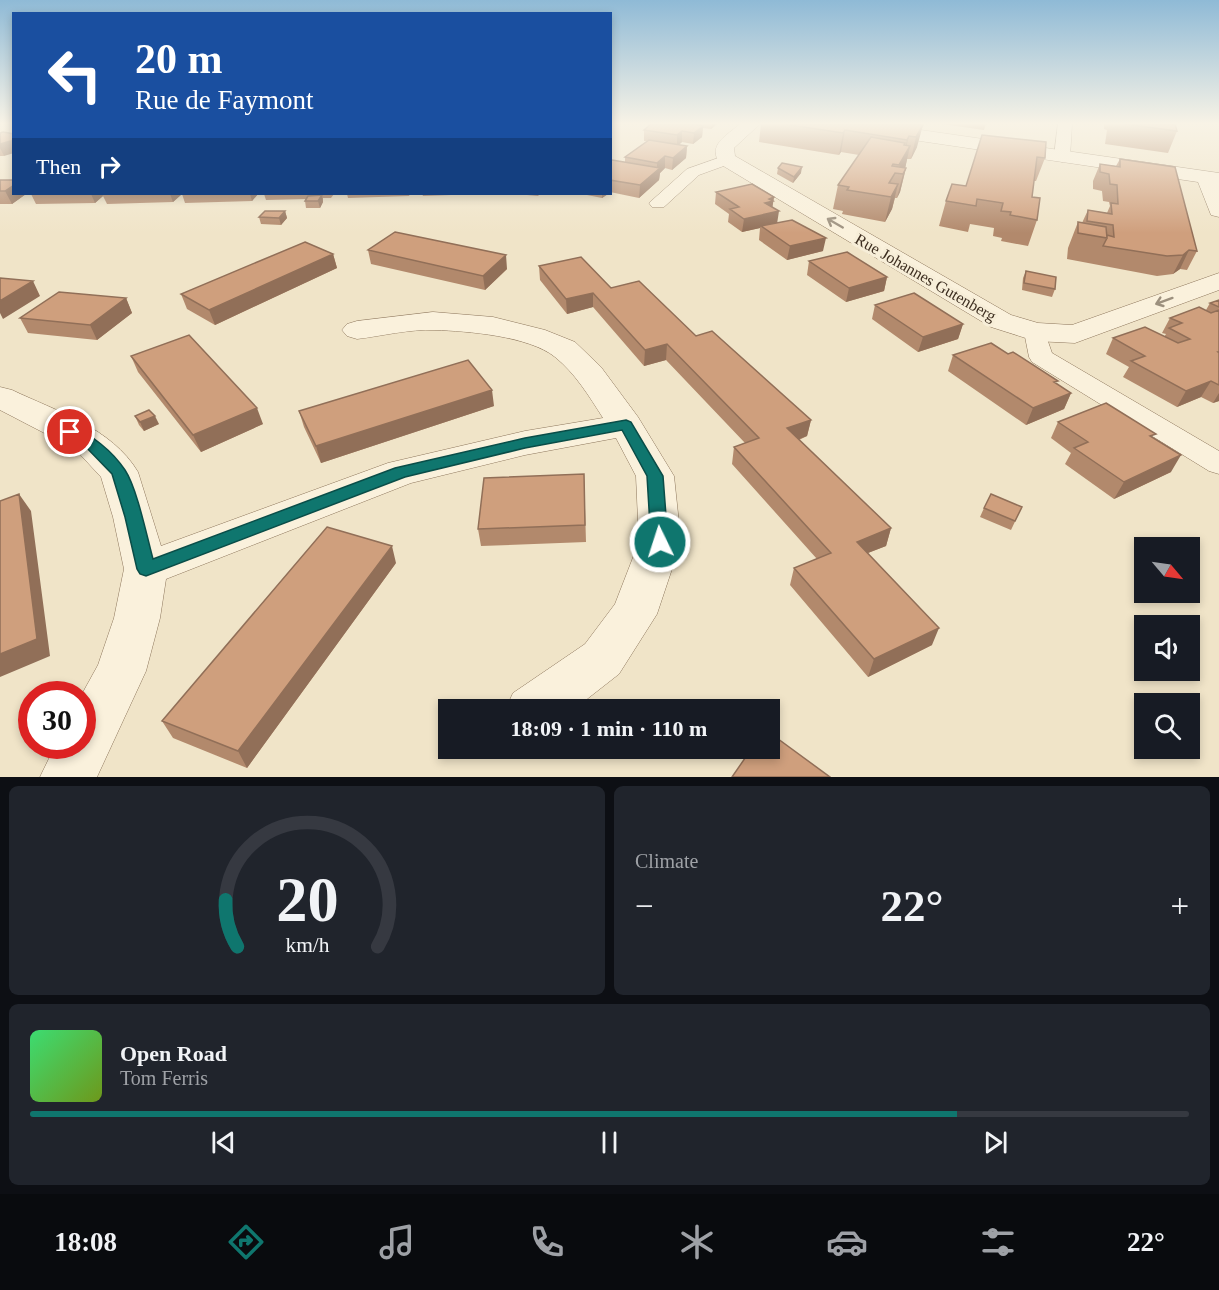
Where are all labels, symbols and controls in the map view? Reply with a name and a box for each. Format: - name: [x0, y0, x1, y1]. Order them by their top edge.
- icon: left: [36, 36, 114, 114]
- text: 20 m: [135, 36, 223, 82]
- text: Rue de Faymont: [135, 85, 313, 115]
- icon: right: [93, 150, 126, 183]
- text: Then: [36, 154, 81, 179]
- one-way arrow: [827, 217, 844, 229]
- street label: Rue Johannes Gutenberg: [852, 230, 999, 326]
- one-way arrow: [1155, 297, 1174, 308]
- pin: [44, 406, 95, 457]
- icon: arrive: [53, 415, 86, 448]
- position arrow: [628, 510, 692, 574]
- north arrow: [1134, 537, 1200, 603]
- map controls: [1134, 537, 1200, 759]
- button: sound: [1134, 615, 1200, 681]
- speed limit sign: 30: [18, 681, 96, 759]
- button: search: [1134, 693, 1200, 759]
- text: 18:09 · 1 min · 110 m: [511, 716, 707, 741]
- text: Climate: [635, 850, 698, 872]
- text: 20: [276, 865, 338, 934]
- text: 22°: [881, 881, 944, 931]
- text: −: [635, 888, 654, 924]
- text: +: [1170, 888, 1189, 924]
- text: km/h: [285, 934, 329, 958]
- text: Open Road: [120, 1041, 227, 1066]
- text: Tom Ferris: [120, 1067, 208, 1089]
- icon: previous: [207, 1126, 240, 1159]
- icon: pause: [593, 1126, 626, 1159]
- icon: next: [979, 1126, 1012, 1159]
- icon: directions: [225, 1221, 267, 1263]
- icon: music: [376, 1221, 418, 1263]
- icon: phone: [526, 1221, 568, 1263]
- icon: climate: [676, 1221, 718, 1263]
- icon: car: [826, 1221, 868, 1263]
- icon: filters: [977, 1221, 1019, 1263]
- text: 18:08: [54, 1227, 117, 1257]
- text: 22°: [1127, 1227, 1165, 1257]

